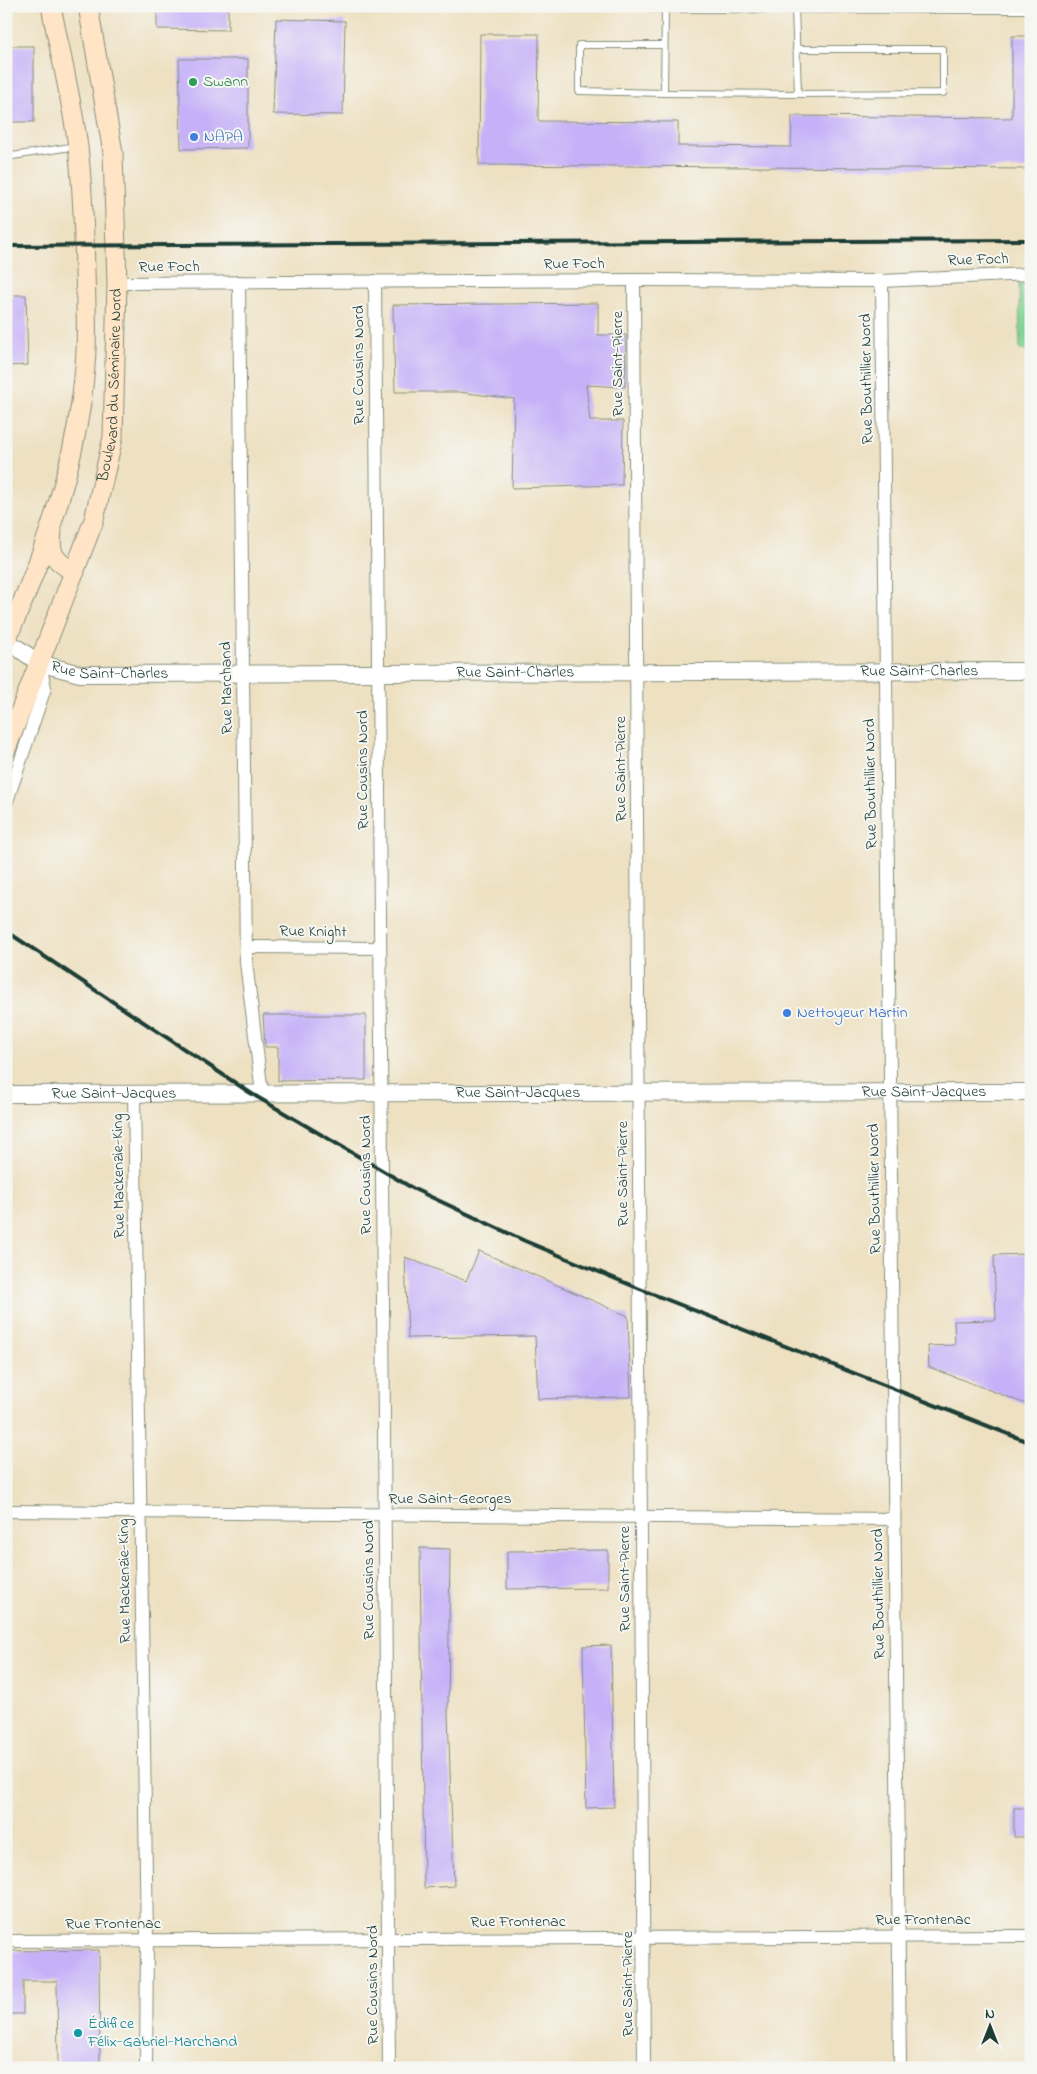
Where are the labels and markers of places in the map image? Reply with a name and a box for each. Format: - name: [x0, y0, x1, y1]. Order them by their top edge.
- place label: Swann: [203, 70, 248, 94]
- marker: Swann: [187, 76, 199, 88]
- place label: NAPA: [204, 125, 243, 149]
- marker: NAPA: [188, 131, 200, 143]
- place label: Nettoyeur Martin: [797, 1001, 908, 1025]
- marker: Nettoyeur Martin: [781, 1007, 793, 1019]
- place label: Édifice Félix-Gabriel-Marchand: [87, 2012, 237, 2054]
- marker: Édifice Félix-Gabriel-Marchand: [72, 2027, 84, 2039]

